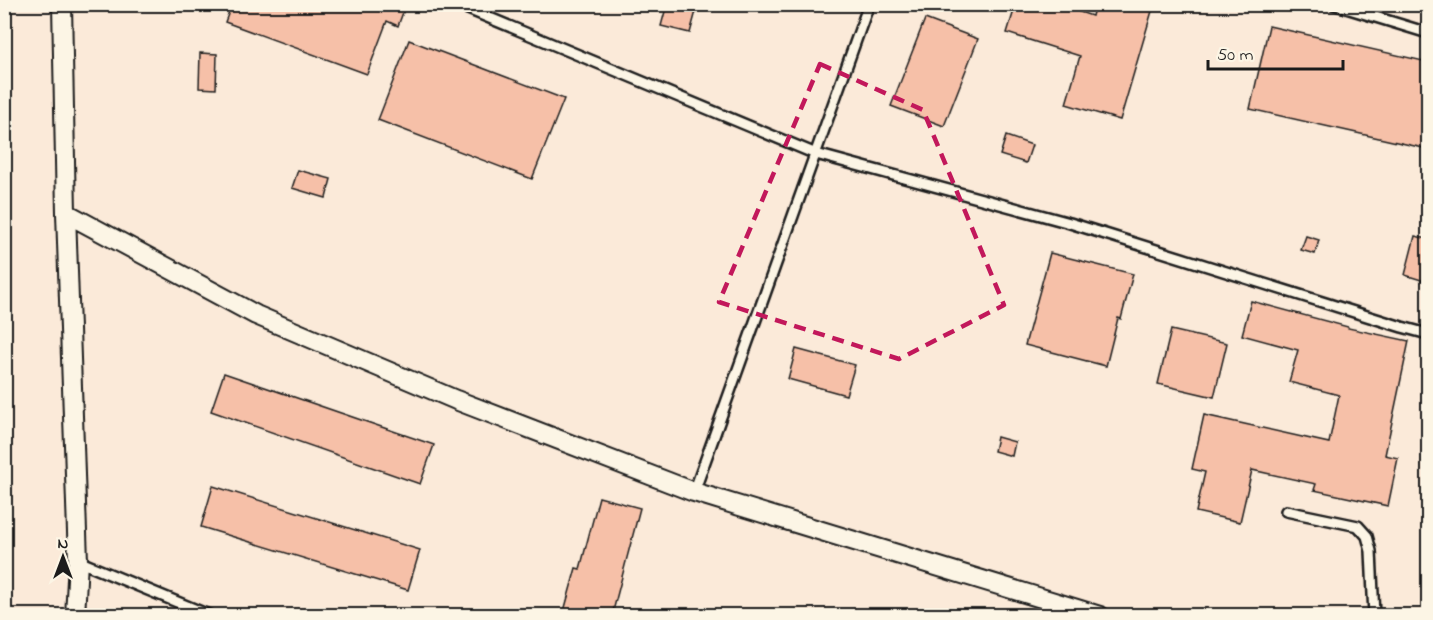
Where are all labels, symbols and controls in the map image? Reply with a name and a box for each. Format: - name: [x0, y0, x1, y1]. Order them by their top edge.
- scale bar: [1208, 33, 1343, 71]
- text: 50 m: [1217, 43, 1254, 69]
- north arrow: [33, 527, 93, 587]
- text: N: [58, 532, 69, 556]

